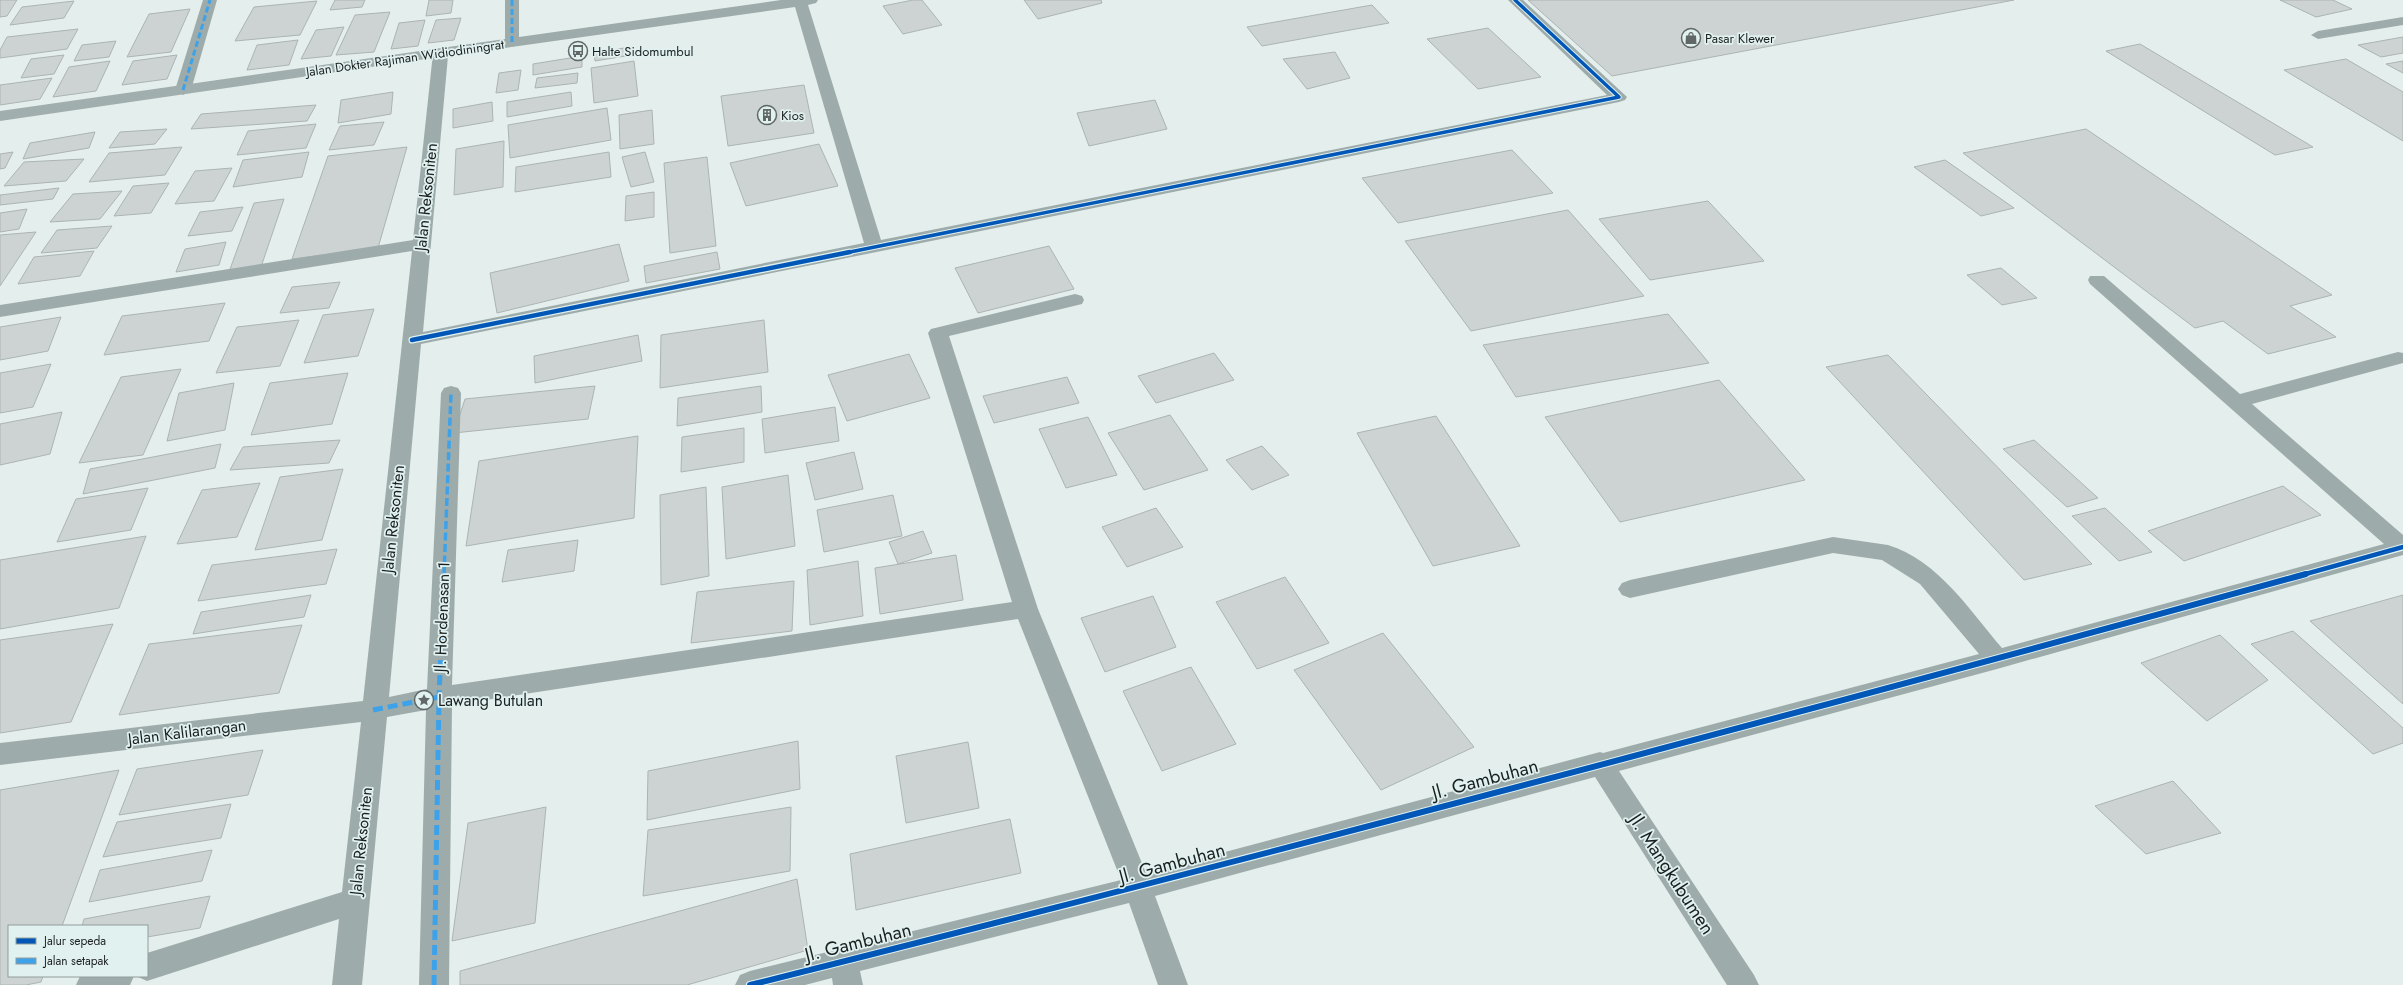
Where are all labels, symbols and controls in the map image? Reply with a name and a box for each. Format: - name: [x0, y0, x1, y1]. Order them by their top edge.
- shop icon: Pasar Klewer: [1680, 27, 1702, 49]
- place label: Pasar Klewer: [1705, 29, 1775, 48]
- street label: Jalan Dokter Rajiman Widiodiningrat: [303, 35, 506, 82]
- bus stop icon: Halte Sidomumbul: [567, 40, 589, 62]
- place label: Halte Sidomumbul: [592, 42, 694, 61]
- building icon: Kios: [756, 104, 778, 126]
- place label: Kios: [781, 106, 804, 125]
- street label: Jalan Reksoniten: [409, 142, 443, 254]
- street label: Jalan Reksoniten: [376, 464, 410, 576]
- street label: Jl. Hordenasan 1: [429, 561, 455, 675]
- place icon: Lawang Butulan: [413, 689, 435, 711]
- place label: Lawang Butulan: [438, 689, 543, 712]
- street label: Jalan Kalilarangan: [125, 713, 247, 751]
- street label: Jl. Gambuhan: [1426, 752, 1541, 807]
- street label: Jalan Reksoniten: [344, 786, 378, 898]
- street label: Jl. Mangkubumen: [1621, 806, 1721, 940]
- street label: Jl. Gambuhan: [1113, 836, 1228, 891]
- street label: Jl. Gambuhan: [799, 916, 914, 969]
- legend: [8, 925, 148, 977]
- text: Jalur sepeda: [42, 932, 106, 950]
- text: Jalan setapak: [42, 952, 109, 970]

